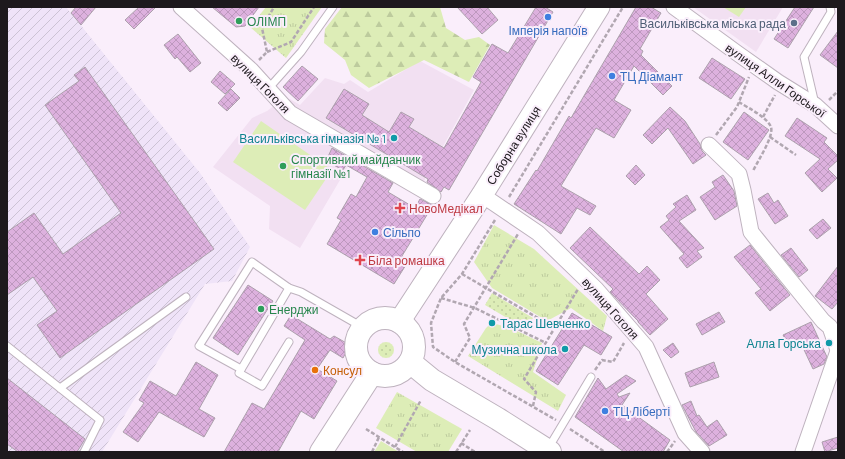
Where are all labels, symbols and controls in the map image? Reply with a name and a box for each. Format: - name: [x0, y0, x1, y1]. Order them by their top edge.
- marker: Імперія напоїв: [543, 12, 553, 22]
- place label: ОЛІМП: [247, 14, 286, 28]
- marker: ОЛІМП: [234, 16, 244, 26]
- place label: Васильківська міська рада: [640, 16, 786, 31]
- marker: Васильківська міська рада: [789, 18, 799, 28]
- place label: Імперія напоїв: [508, 23, 588, 38]
- street label: вулиця Алли Горської: [723, 40, 829, 121]
- street label: вулиця Гоголя: [228, 51, 293, 116]
- place label: ТЦ Діамант: [620, 69, 684, 84]
- marker: ТЦ Діамант: [607, 71, 617, 81]
- street label: Соборна вулиця: [483, 103, 544, 187]
- place label: Васильківська гімназія № 1: [239, 131, 386, 145]
- marker: Васильківська гімназія № 1: [389, 133, 399, 143]
- place label: Спортивний майданчик гімназії №1: [291, 152, 421, 180]
- marker: Спортивний майданчик гімназії №1: [278, 161, 288, 171]
- place label: НовоМедікал: [409, 201, 483, 216]
- marker: НовоМедікал: [394, 202, 406, 214]
- place label: Сільпо: [383, 225, 421, 239]
- marker: Сільпо: [370, 227, 380, 237]
- place label: Біла ромашка: [368, 253, 445, 268]
- marker: Біла ромашка: [355, 255, 365, 265]
- street label: вулиця Гоголя: [579, 274, 642, 342]
- place label: Енерджи: [269, 302, 318, 317]
- marker: Енерджи: [256, 304, 266, 314]
- place label: Тарас Шевченко: [500, 316, 591, 331]
- marker: Тарас Шевченко: [487, 318, 497, 328]
- place label: Алла Горська: [746, 336, 821, 351]
- marker: Алла Горська: [824, 338, 834, 348]
- place label: Музична школа: [472, 342, 557, 357]
- marker: Музична школа: [560, 344, 570, 354]
- place label: Консул: [323, 363, 362, 378]
- marker: Консул: [310, 365, 320, 375]
- place label: ТЦ Ліберті: [613, 404, 670, 419]
- marker: ТЦ Ліберті: [600, 406, 610, 416]

